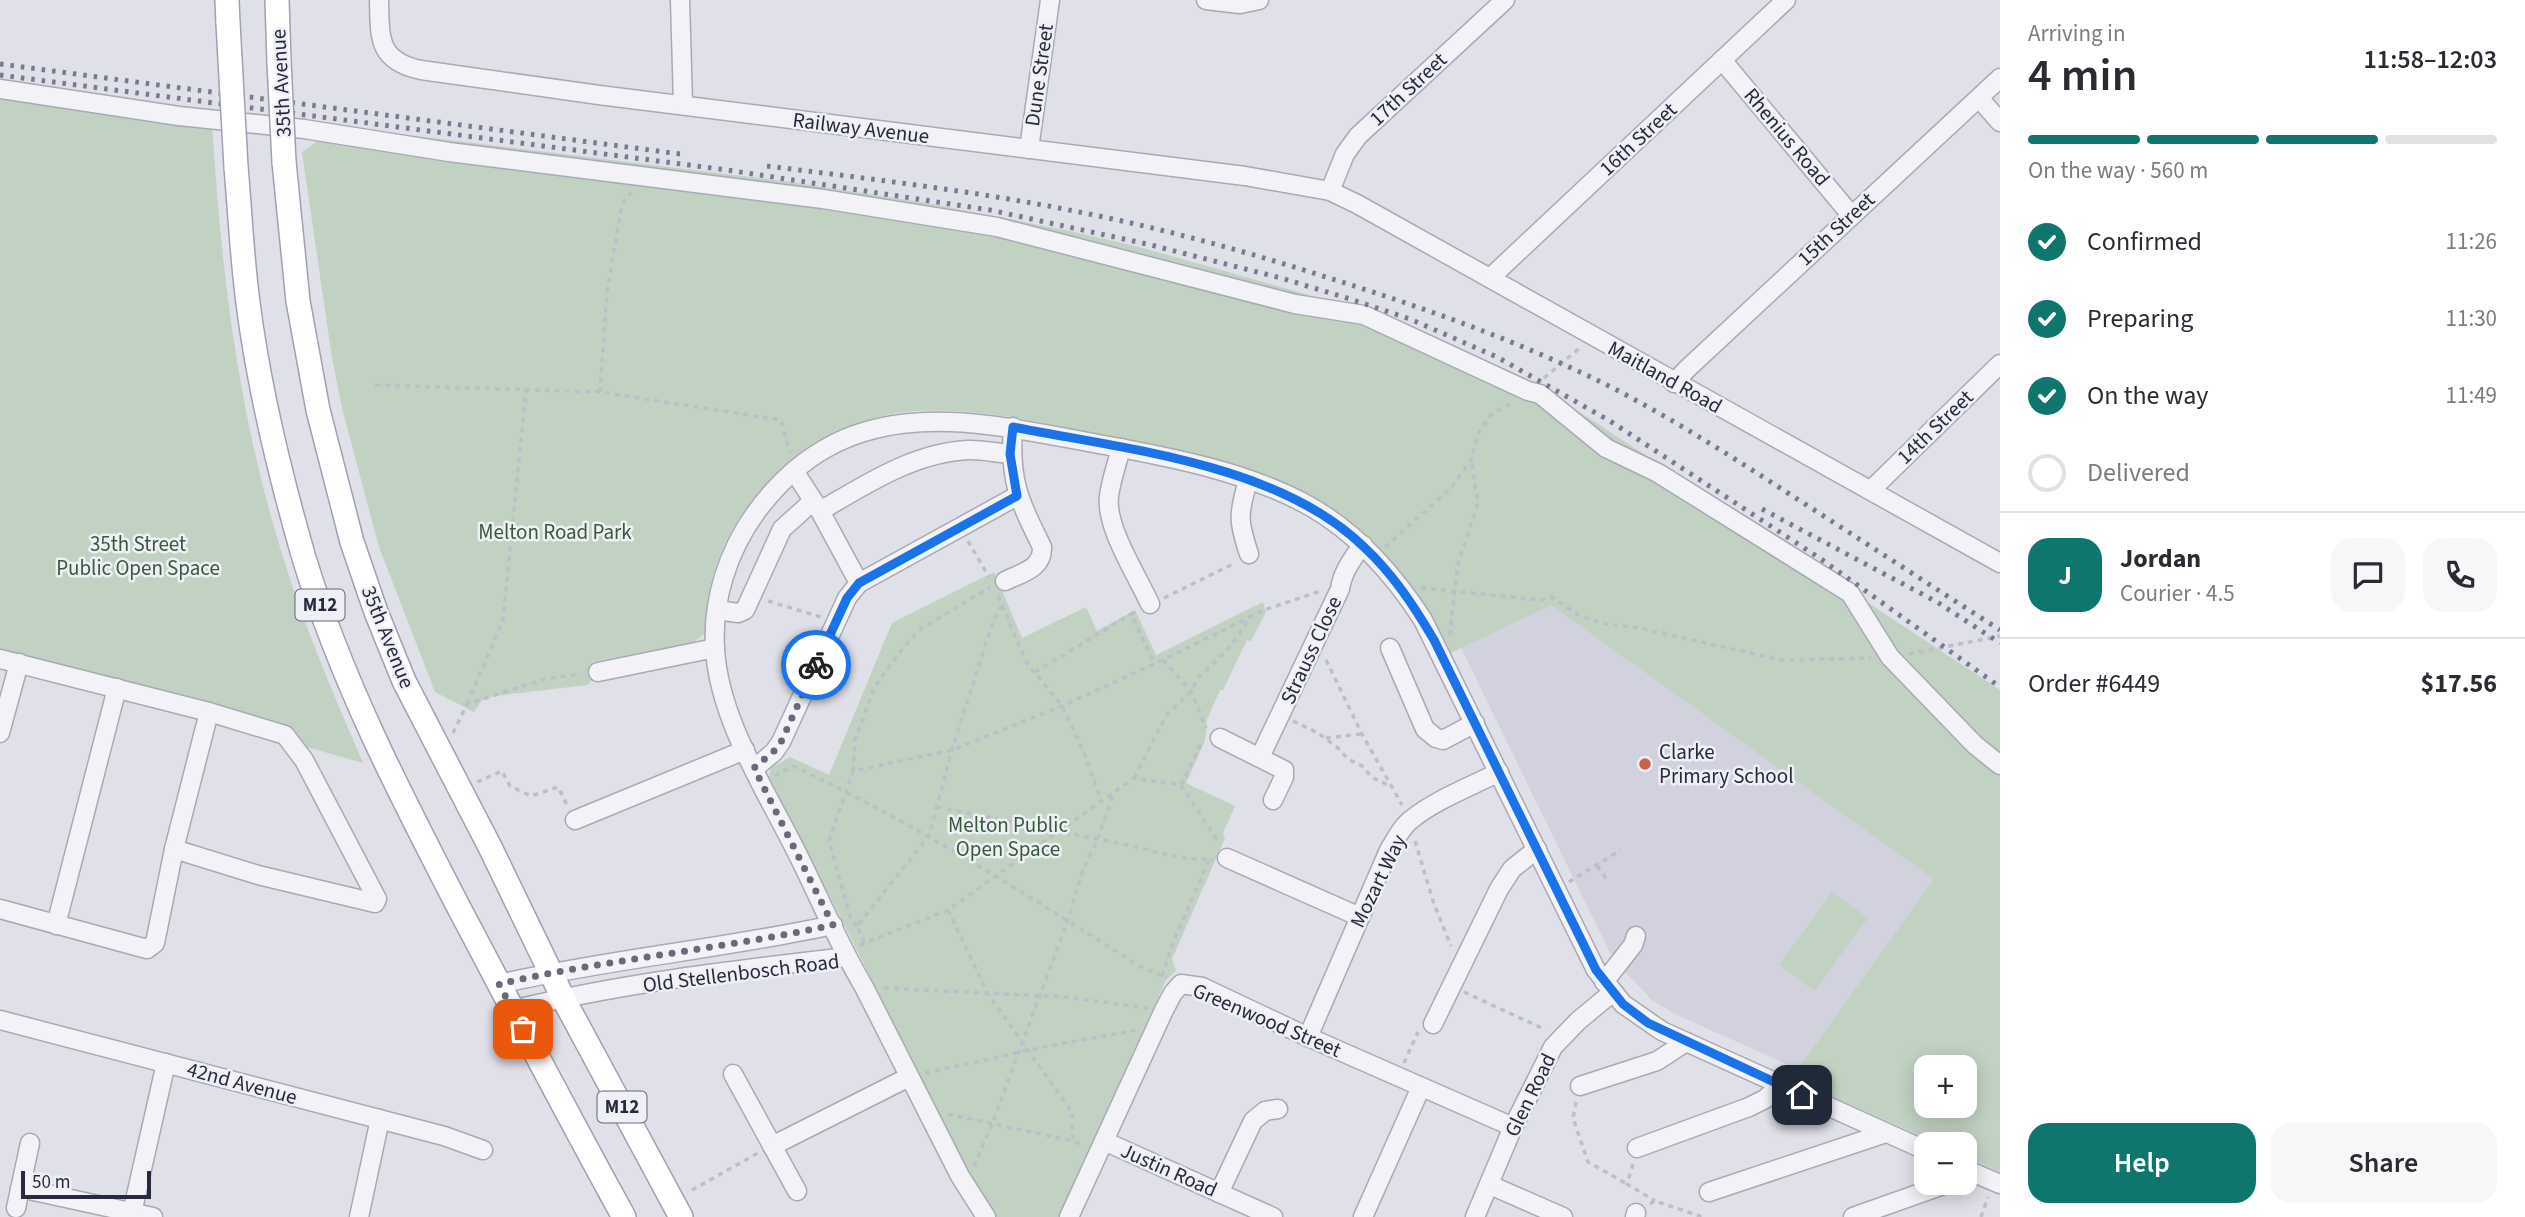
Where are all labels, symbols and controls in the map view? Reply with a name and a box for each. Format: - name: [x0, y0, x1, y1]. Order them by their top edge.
- text: Arriving in: [2028, 17, 2126, 50]
- street label: Dune Street: [1017, 22, 1061, 128]
- street label: 35th Avenue: [263, 28, 299, 138]
- text: 11:58–12:03: [2364, 41, 2497, 78]
- text: 4 min: [2028, 43, 2137, 108]
- street label: 17th Street: [1363, 45, 1453, 133]
- street label: Rhenius Road: [1737, 81, 1837, 193]
- street label: 16th Street: [1593, 95, 1683, 183]
- street label: Railway Avenue: [791, 105, 931, 151]
- text: On the way · 560 m: [2028, 154, 2208, 187]
- street label: 15th Street: [1791, 185, 1881, 273]
- icon: check: [2028, 223, 2066, 261]
- text: Confirmed: [2087, 223, 2202, 260]
- text: 11:26: [2446, 225, 2497, 258]
- icon: check: [2028, 300, 2066, 338]
- text: Preparing: [2087, 300, 2193, 337]
- text: 11:30: [2446, 302, 2497, 335]
- street label: Maitland Road: [1602, 333, 1728, 421]
- icon: check: [2028, 377, 2066, 415]
- text: On the way: [2087, 377, 2208, 414]
- text: 11:49: [2446, 379, 2497, 412]
- street label: 14th Street: [1890, 383, 1980, 471]
- text: Delivered: [2087, 454, 2190, 491]
- park label: Melton Road Park: [478, 517, 632, 547]
- park label: 35th Street Public Open Space: [56, 529, 220, 583]
- button: chat: [2331, 538, 2405, 612]
- button: phone: [2423, 538, 2497, 612]
- text: Jordan: [2120, 540, 2201, 577]
- text: J: [2058, 557, 2072, 594]
- text: Courier · 4.5: [2120, 577, 2235, 610]
- street label: 35th Avenue: [354, 581, 422, 693]
- road number: M12: [296, 590, 344, 620]
- street label: Strauss Close: [1273, 591, 1349, 709]
- courier: [781, 630, 851, 700]
- icon: bike: [797, 646, 835, 684]
- text: Order #6449: [2028, 665, 2160, 702]
- text: $17.56: [2421, 665, 2497, 702]
- place label: Clarke Primary School: [1659, 737, 1794, 791]
- marker: Clarke Primary School: [1637, 756, 1653, 772]
- park label: Melton Public Open Space: [948, 810, 1068, 864]
- street label: Mozart Way: [1342, 829, 1414, 933]
- street label: Old Stellenbosch Road: [641, 946, 841, 1000]
- street label: Greenwood Street: [1188, 975, 1346, 1065]
- pin: [493, 999, 553, 1059]
- icon: bag: [504, 1010, 542, 1048]
- street label: Glen Road: [1497, 1048, 1563, 1142]
- street label: 42nd Avenue: [184, 1054, 300, 1112]
- map controls: [1914, 1055, 1977, 1195]
- button: +: [1914, 1055, 1977, 1118]
- pin: [1772, 1065, 1832, 1125]
- icon: home: [1783, 1076, 1821, 1114]
- road number: M12: [598, 1092, 646, 1122]
- button: Help: [2028, 1123, 2256, 1203]
- button: Share: [2270, 1123, 2497, 1203]
- button: −: [1914, 1132, 1977, 1195]
- street label: Justin Road: [1116, 1135, 1222, 1205]
- scale bar: [21, 1168, 150, 1200]
- text: 50 m: [32, 1169, 70, 1196]

